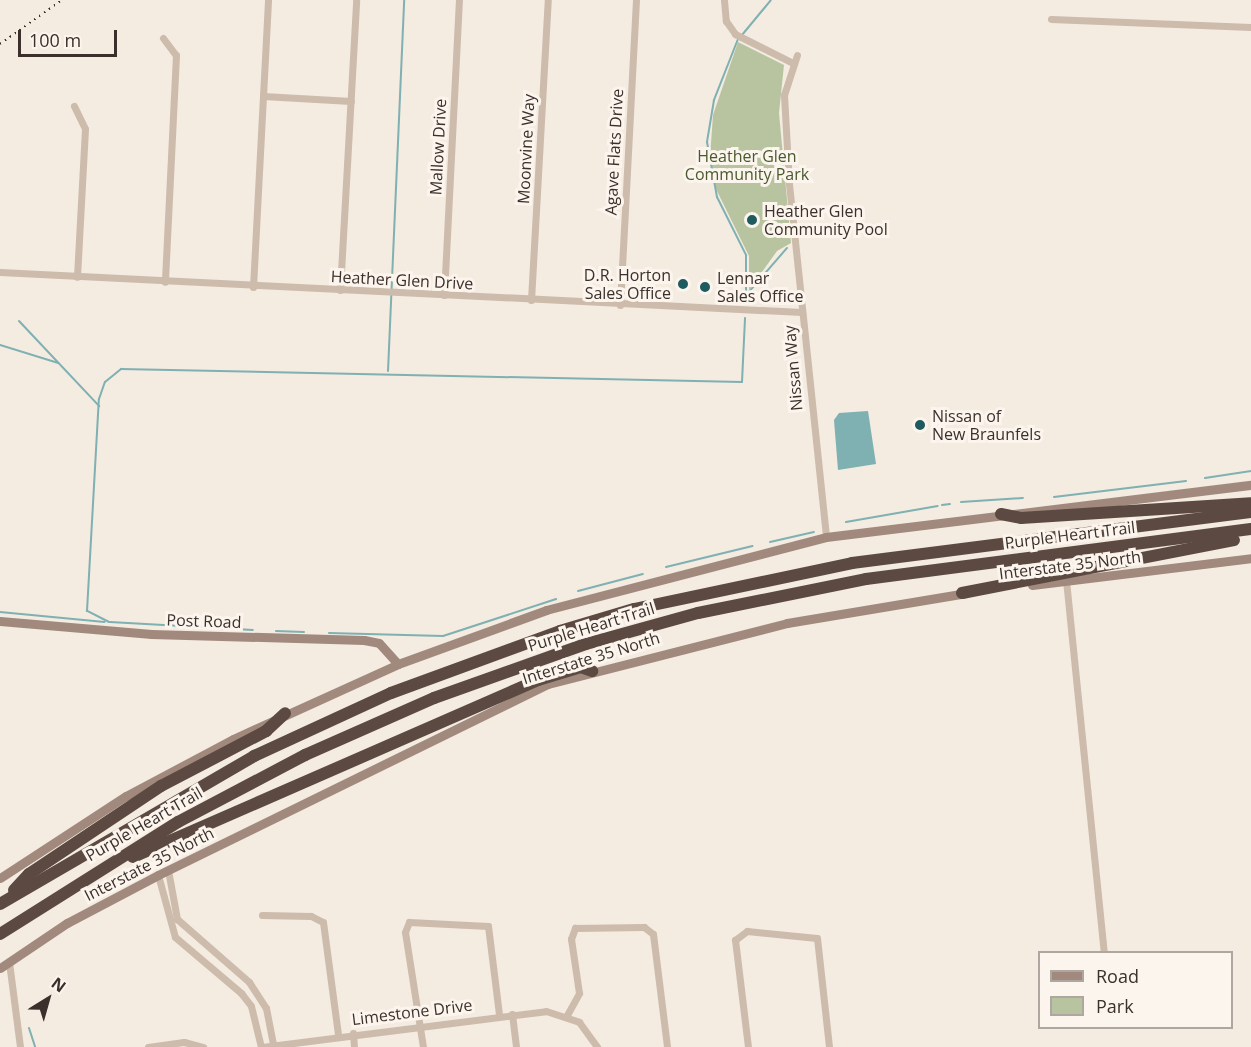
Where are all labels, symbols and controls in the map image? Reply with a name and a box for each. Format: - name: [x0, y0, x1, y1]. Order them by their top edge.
- scale bar: [21, 18, 120, 56]
- text: 100 m: [29, 28, 81, 52]
- street label: Agave Flats Drive: [601, 88, 627, 216]
- street label: Moonvine Way: [514, 94, 538, 204]
- street label: Mallow Drive: [426, 98, 450, 196]
- park label: Heather Glen Community Park: [685, 146, 809, 184]
- place label: Heather Glen Community Pool: [764, 201, 888, 239]
- marker: Heather Glen Community Pool: [745, 213, 759, 227]
- place label: D.R. Horton Sales Office: [584, 265, 671, 303]
- street label: Heather Glen Drive: [330, 267, 474, 293]
- place label: Lennar Sales Office: [717, 268, 803, 306]
- marker: D.R. Horton Sales Office: [676, 277, 690, 291]
- marker: Lennar Sales Office: [698, 280, 712, 294]
- street label: Nissan Way: [780, 324, 806, 412]
- place label: Nissan of New Braunfels: [932, 406, 1041, 444]
- marker: Nissan of New Braunfels: [913, 418, 927, 432]
- street label: Purple Heart Trail: [1004, 517, 1136, 553]
- street label: Interstate 35 North: [998, 547, 1142, 583]
- street label: Purple Heart Trail: [525, 599, 657, 655]
- street label: Post Road: [166, 610, 242, 632]
- street label: Interstate 35 North: [520, 628, 662, 688]
- street label: Purple Heart Trail: [82, 783, 206, 865]
- street label: Interstate 35 North: [81, 823, 217, 905]
- legend: [1038, 951, 1233, 1029]
- text: Road: [1096, 964, 1139, 988]
- north arrow: [18, 969, 78, 1029]
- text: N: [47, 972, 71, 997]
- text: Park: [1096, 994, 1134, 1018]
- street label: Limestone Drive: [351, 995, 473, 1029]

